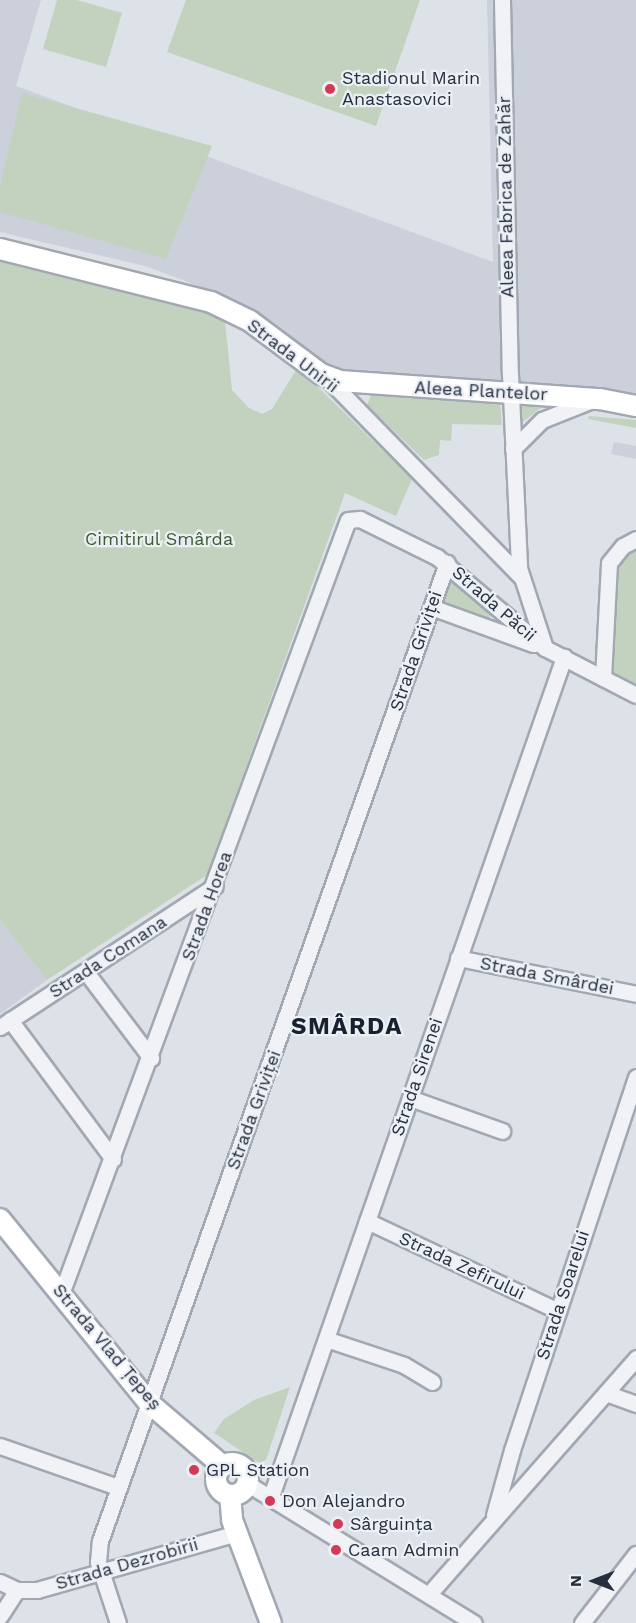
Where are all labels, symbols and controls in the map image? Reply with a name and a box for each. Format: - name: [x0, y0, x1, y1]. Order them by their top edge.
- place label: Stadionul Marin Anastasovici: [342, 68, 481, 110]
- marker: Stadionul Marin Anastasovici: [323, 82, 337, 96]
- street label: Aleea Fabrica de Zahăr: [493, 96, 519, 298]
- street label: Strada Unirii: [243, 314, 343, 398]
- street label: Aleea Plantelor: [414, 377, 548, 405]
- park label: Cimitirul Smârda: [85, 528, 233, 550]
- street label: Strada Păcii: [447, 561, 541, 647]
- street label: Strada Griviței: [385, 588, 447, 714]
- street label: Strada Horea: [177, 848, 237, 964]
- street label: Strada Comana: [45, 911, 171, 1003]
- street label: Strada Smârdei: [478, 952, 616, 1000]
- district label: SMÂRDA: [291, 1013, 403, 1041]
- street label: Strada Sirenei: [387, 1015, 447, 1139]
- street label: Strada Griviței: [222, 1047, 286, 1173]
- street label: Strada Zefirului: [395, 1227, 529, 1305]
- street label: Strada Soarelui: [532, 1227, 594, 1363]
- street label: Strada Vlad Țepeș: [48, 1279, 166, 1415]
- place label: GPL Station: [206, 1459, 310, 1481]
- marker: GPL Station: [187, 1463, 201, 1477]
- place label: Don Alejandro: [282, 1490, 406, 1512]
- marker: Don Alejandro: [263, 1494, 277, 1508]
- place label: Sârguința: [350, 1513, 433, 1535]
- marker: Sârguința: [331, 1517, 345, 1531]
- street label: Strada Dezrobirii: [53, 1533, 201, 1595]
- place label: Caam Admin: [348, 1539, 460, 1561]
- marker: Caam Admin: [329, 1543, 343, 1557]
- north arrow: [564, 1551, 624, 1611]
- text: N: [566, 1575, 585, 1587]

